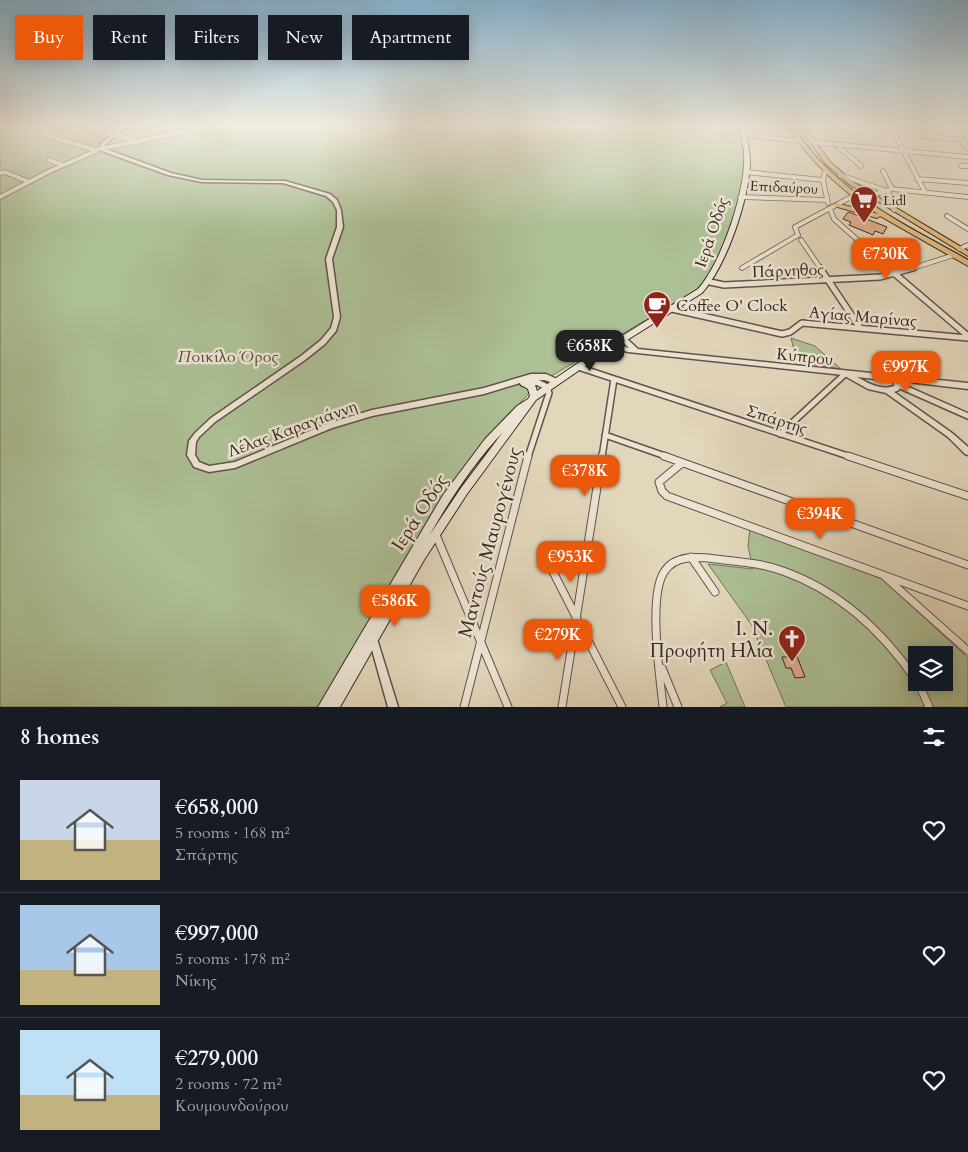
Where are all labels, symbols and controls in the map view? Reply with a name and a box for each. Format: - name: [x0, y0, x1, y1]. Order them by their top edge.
- chip: Buy: [15, 15, 83, 60]
- chip: Rent: [93, 15, 165, 60]
- chip: Filters: [175, 15, 258, 60]
- chip: New: [268, 15, 342, 60]
- chip: Apartment: [352, 15, 469, 60]
- street label: Επιδαύρου: [749, 176, 819, 199]
- supermarket icon: Lidl: [849, 185, 879, 224]
- place label: Lidl: [883, 191, 907, 210]
- street label: Ιερά Οδός: [690, 194, 734, 270]
- pin: €730K: [851, 238, 921, 280]
- text: €730K: [862, 243, 910, 265]
- street label: Πάρνηθος: [752, 259, 825, 283]
- cafe icon: Coffee O' Clock: [642, 290, 672, 329]
- place label: Coffee O' Clock: [676, 295, 788, 317]
- street label: Αγίας Μαρίνας: [808, 301, 918, 333]
- pin: €658K: [555, 330, 625, 372]
- text: €658K: [566, 335, 614, 357]
- street label: Κύπρου: [775, 343, 834, 371]
- park label: Ποικίλο Όρος: [178, 346, 279, 368]
- pin: €997K: [871, 350, 941, 393]
- text: €997K: [882, 356, 930, 378]
- street label: Λέλας Καραγιάννη: [225, 395, 360, 463]
- street label: Σπάρτης: [743, 400, 810, 440]
- street label: Μαντούς Μαυρογένους: [452, 444, 528, 641]
- pin: €378K: [550, 454, 620, 497]
- text: €378K: [561, 460, 609, 482]
- street label: Ιερά Οδός: [385, 469, 454, 556]
- pin: €394K: [785, 498, 855, 540]
- text: €394K: [796, 503, 844, 525]
- pin: €953K: [536, 540, 606, 583]
- text: €953K: [547, 546, 595, 568]
- pin: €586K: [360, 584, 430, 627]
- text: €586K: [371, 590, 419, 612]
- place label: Ι. Ν. Προφήτη Ηλία: [650, 616, 774, 664]
- pin: €279K: [523, 618, 593, 661]
- text: €279K: [534, 624, 582, 646]
- church icon: Ι. Ν. Προφήτη Ηλία: [777, 624, 807, 663]
- map controls: [908, 646, 953, 691]
- button: layers: [908, 646, 953, 691]
- text: 8 homes: [20, 723, 99, 752]
- icon: filters: [920, 723, 948, 751]
- text: €658,000: [175, 793, 258, 822]
- icon: home: [60, 800, 120, 860]
- icon: heart: [920, 816, 948, 844]
- text: 5 rooms · 168 m²: [175, 822, 290, 844]
- text: Σπάρτης: [175, 844, 238, 866]
- text: €997,000: [175, 919, 258, 948]
- icon: home: [60, 925, 120, 985]
- icon: heart: [920, 941, 948, 969]
- text: 5 rooms · 178 m²: [175, 948, 290, 970]
- text: Νίκης: [175, 970, 217, 992]
- text: €279,000: [175, 1044, 258, 1073]
- icon: home: [60, 1050, 120, 1110]
- icon: heart: [920, 1066, 948, 1094]
- text: 2 rooms · 72 m²: [175, 1073, 282, 1095]
- text: Κουμουνδούρου: [175, 1095, 289, 1117]

